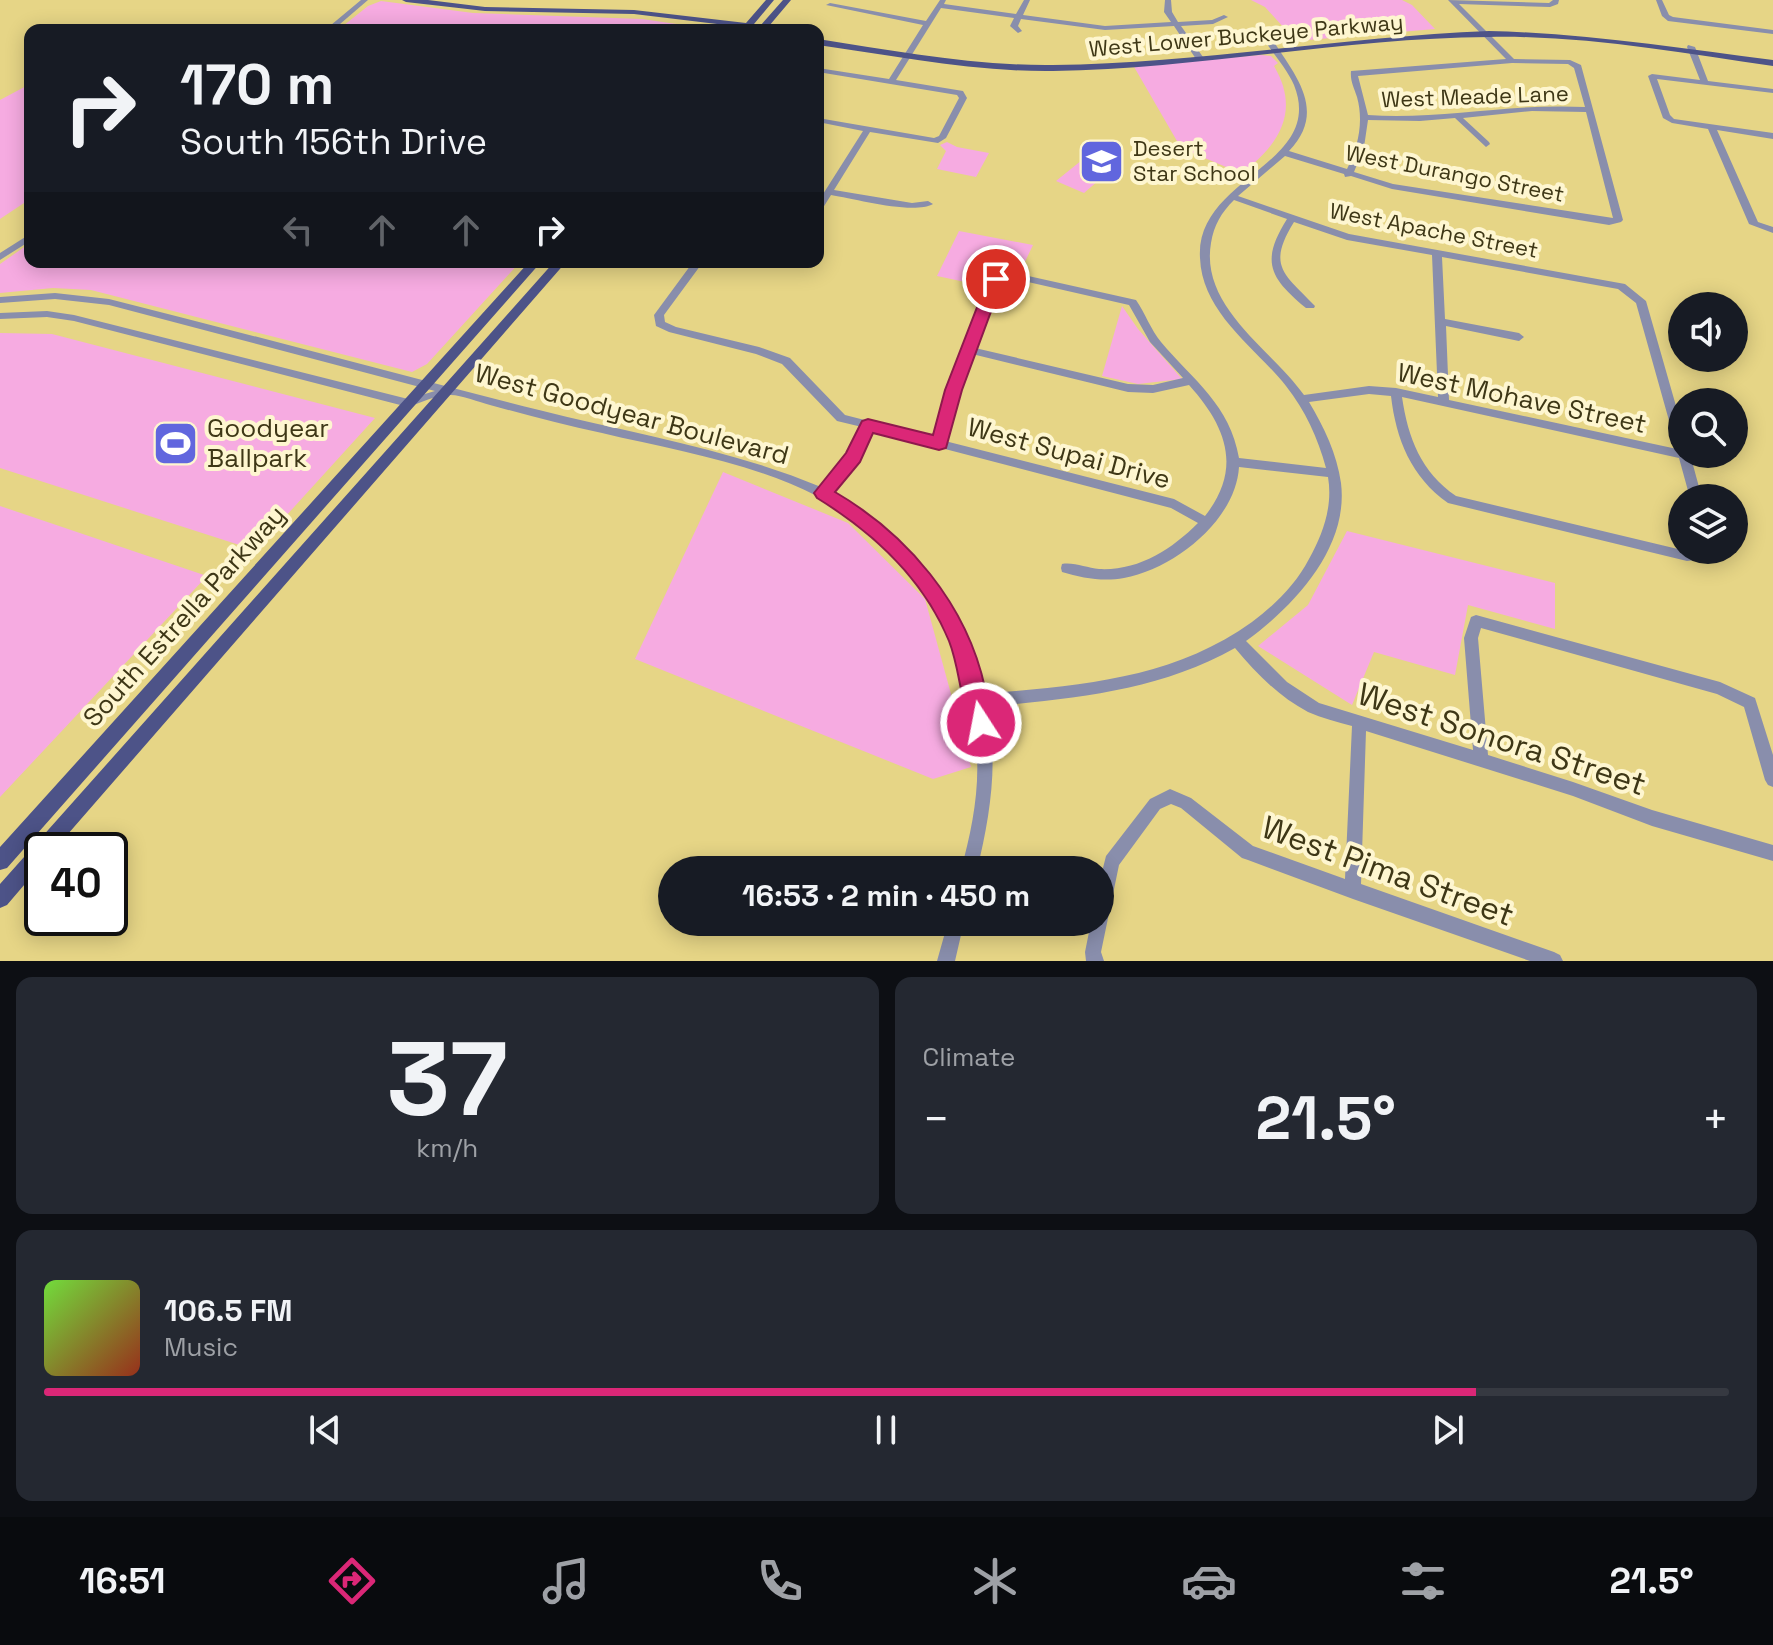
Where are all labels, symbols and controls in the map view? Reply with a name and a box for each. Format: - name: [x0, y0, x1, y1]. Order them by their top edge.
- street label: West Lower Buckeye Parkway: [1088, 7, 1404, 63]
- text: 170 m: [180, 49, 334, 120]
- icon: right: [48, 56, 152, 160]
- street label: West Meade Lane: [1381, 79, 1569, 113]
- text: South 156th Drive: [180, 119, 487, 165]
- place label: Desert Star School: [1133, 134, 1256, 187]
- school or university icon: Desert Star School: [1078, 137, 1126, 185]
- street label: West Durango Street: [1343, 138, 1567, 208]
- street label: West Apache Street: [1327, 196, 1541, 264]
- icon: left: [276, 208, 320, 252]
- icon: ahead: [360, 208, 404, 252]
- icon: ahead: [444, 208, 488, 252]
- icon: right: [528, 208, 572, 252]
- pin: [962, 245, 1030, 313]
- icon: arrive: [974, 257, 1018, 301]
- map controls: [1668, 292, 1748, 564]
- button: sound: [1668, 292, 1748, 372]
- street label: West Mohave Street: [1394, 355, 1650, 441]
- street label: West Goodyear Boulevard: [471, 356, 793, 472]
- button: search: [1668, 388, 1748, 468]
- street label: West Supai Drive: [964, 410, 1174, 496]
- place label: Goodyear Ballpark: [207, 411, 329, 475]
- sports icon: Goodyear Ballpark: [152, 419, 200, 467]
- button: layers: [1668, 484, 1748, 564]
- street label: South Estrella Parkway: [75, 498, 293, 734]
- street label: West Sonora Street: [1353, 674, 1651, 804]
- position arrow: [939, 681, 1023, 765]
- street label: West Pima Street: [1257, 807, 1519, 935]
- speed limit sign: 40: [24, 832, 128, 936]
- text: 16:53 · 2 min · 450 m: [742, 876, 1030, 915]
- text: 37: [387, 1013, 508, 1145]
- text: Climate: [923, 1040, 1015, 1074]
- text: 21.5°: [1256, 1080, 1396, 1157]
- text: −: [923, 1091, 950, 1147]
- text: +: [1702, 1091, 1729, 1147]
- text: km/h: [416, 1131, 478, 1165]
- text: 106.5 FM: [164, 1291, 293, 1330]
- text: Music: [164, 1330, 238, 1364]
- icon: previous: [303, 1408, 347, 1452]
- icon: pause: [864, 1408, 908, 1452]
- icon: next: [1426, 1408, 1470, 1452]
- icon: directions: [324, 1553, 380, 1609]
- icon: music: [538, 1553, 594, 1609]
- icon: phone: [752, 1553, 808, 1609]
- icon: climate: [967, 1553, 1023, 1609]
- icon: car: [1181, 1553, 1237, 1609]
- icon: filters: [1395, 1553, 1451, 1609]
- text: 16:51: [79, 1558, 166, 1604]
- text: 21.5°: [1610, 1558, 1694, 1604]

